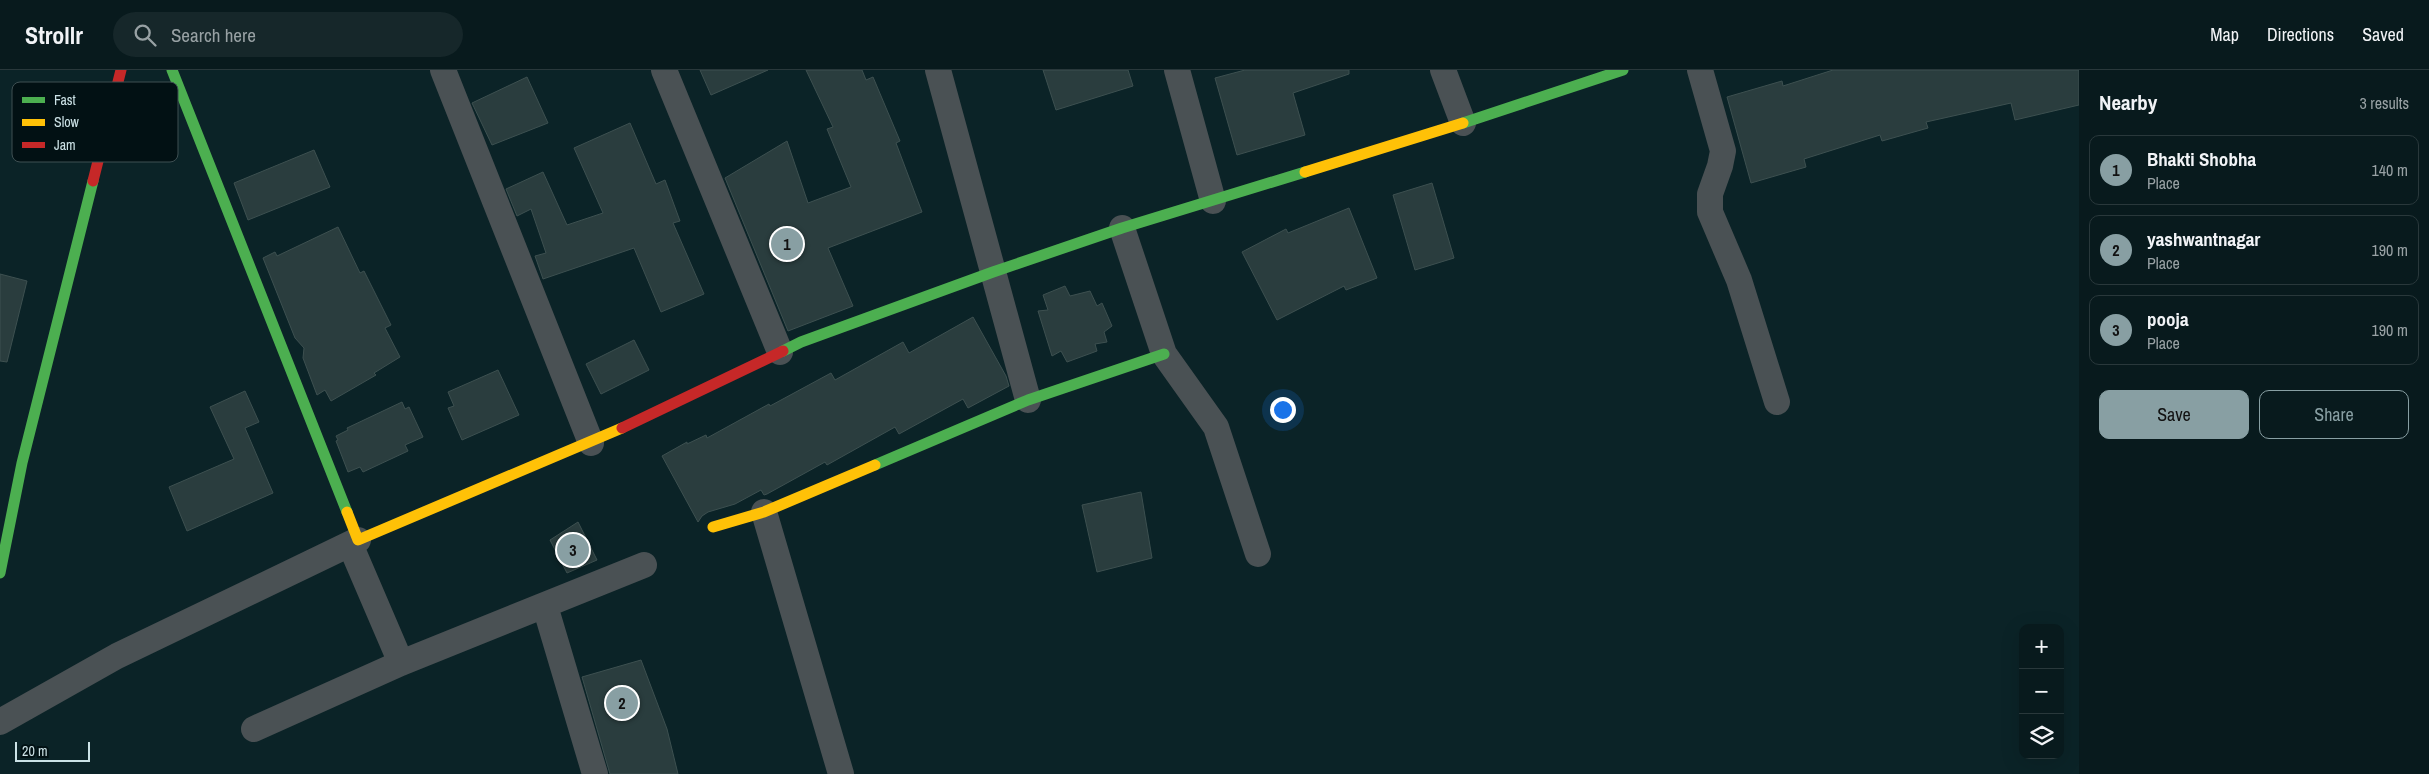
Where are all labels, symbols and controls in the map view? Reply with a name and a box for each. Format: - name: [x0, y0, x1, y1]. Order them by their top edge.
- search box: [113, 12, 463, 57]
- text: Strollr: [25, 19, 83, 51]
- icon: search: [131, 21, 159, 49]
- text: Search here: [171, 22, 256, 48]
- text: Map: [2210, 22, 2239, 47]
- text: Directions: [2267, 22, 2334, 47]
- text: Saved: [2362, 22, 2404, 47]
- legend: [12, 82, 178, 162]
- text: Nearby: [2099, 88, 2157, 117]
- text: Fast: [54, 91, 76, 109]
- text: 3 results: [2359, 92, 2409, 114]
- text: Slow: [54, 113, 80, 131]
- text: Jam: [54, 136, 76, 154]
- text: Bhakti Shobha: [2147, 146, 2256, 172]
- text: 1: [2112, 159, 2120, 181]
- text: 140 m: [2372, 159, 2408, 181]
- text: Place: [2147, 172, 2180, 194]
- pin: 1: [771, 225, 803, 263]
- text: yashwantnagar: [2147, 226, 2260, 252]
- text: 2: [2112, 239, 2120, 261]
- text: 190 m: [2372, 239, 2408, 261]
- text: Place: [2147, 252, 2180, 274]
- text: pooja: [2147, 306, 2189, 332]
- text: 3: [2112, 319, 2120, 341]
- text: 190 m: [2372, 319, 2408, 341]
- text: Place: [2147, 332, 2180, 354]
- button: Save: [2099, 390, 2249, 439]
- button: Share: [2259, 390, 2409, 439]
- your location: [1270, 397, 1296, 423]
- pin: 3: [557, 531, 589, 569]
- map controls: [2019, 624, 2064, 759]
- button: +: [2019, 624, 2064, 669]
- button: −: [2019, 669, 2064, 714]
- pin: 2: [606, 684, 638, 722]
- button: layers: [2019, 714, 2064, 759]
- scale bar: [15, 739, 90, 762]
- text: 20 m: [22, 742, 48, 760]

